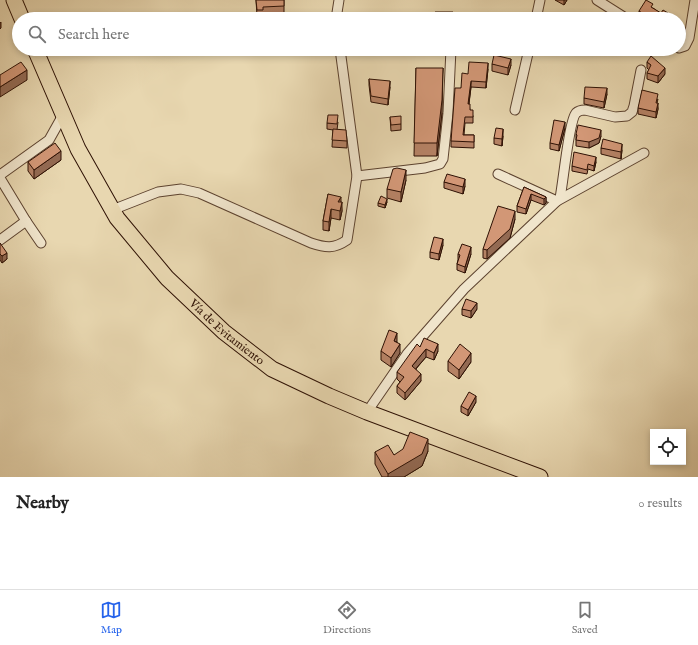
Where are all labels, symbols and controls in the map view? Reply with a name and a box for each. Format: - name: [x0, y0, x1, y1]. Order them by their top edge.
- search box: [12, 12, 686, 56]
- icon: search: [26, 23, 48, 45]
- text: Search here: [58, 25, 129, 44]
- street label: Vía de Evitamiento: [185, 295, 268, 369]
- map controls: [650, 429, 686, 465]
- button: locate: [650, 429, 686, 465]
- text: Nearby: [16, 493, 69, 514]
- text: 0 results: [638, 495, 682, 512]
- tab: Map: [100, 599, 122, 637]
- tab: Directions: [323, 599, 371, 637]
- tab: Saved: [572, 599, 598, 637]

